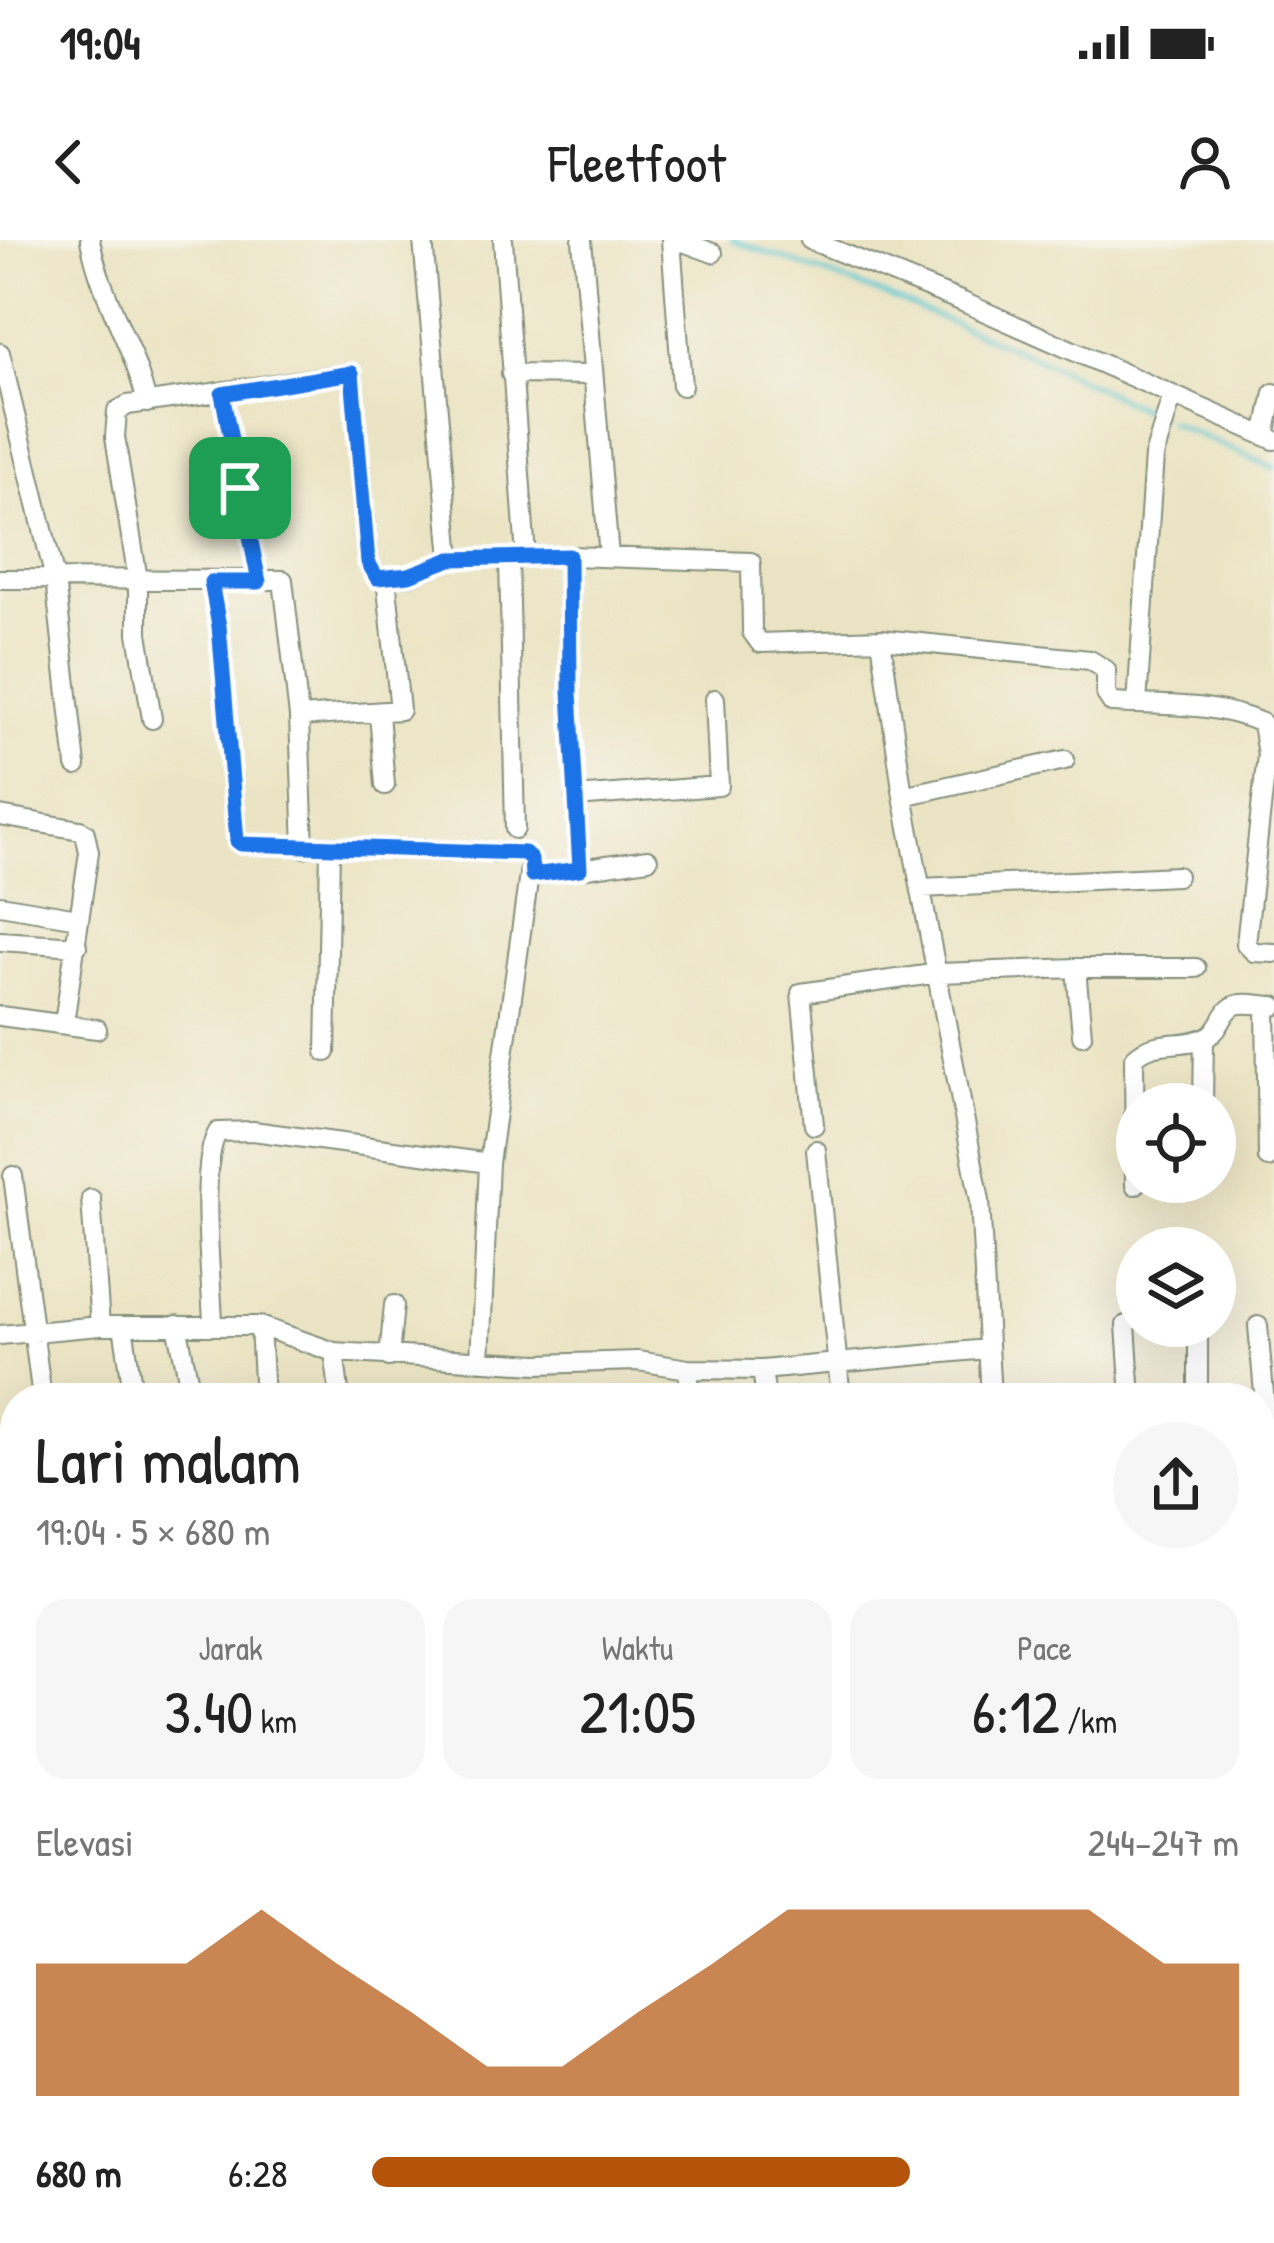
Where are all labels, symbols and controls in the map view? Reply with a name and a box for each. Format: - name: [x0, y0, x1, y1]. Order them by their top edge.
- text: 19:04: [60, 12, 140, 73]
- text: Fleetfoot: [548, 126, 726, 199]
- icon: back: [36, 129, 102, 195]
- icon: person: [1172, 129, 1238, 195]
- pin: [189, 437, 291, 539]
- icon: arrive: [207, 455, 273, 521]
- map controls: [1116, 1083, 1236, 1347]
- button: locate: [1116, 1083, 1236, 1203]
- button: layers: [1116, 1227, 1236, 1347]
- text: Lari malam: [36, 1414, 301, 1504]
- button: share: [1113, 1422, 1239, 1548]
- text: 19:04 · 5 × 680 m: [36, 1504, 270, 1557]
- text: Jarak: [198, 1626, 263, 1670]
- text: Waktu: [602, 1626, 673, 1670]
- text: Pace: [1017, 1626, 1072, 1670]
- text: 3.40: [164, 1670, 253, 1752]
- text: 21:05: [579, 1670, 696, 1752]
- text: 6:12: [972, 1670, 1060, 1752]
- text: km: [253, 1699, 297, 1743]
- text: /km: [1060, 1699, 1117, 1743]
- text: Elevasi: [36, 1815, 134, 1868]
- text: 244–247 m: [1087, 1815, 1239, 1868]
- text: 680 m: [36, 2146, 121, 2199]
- text: 6:28: [228, 2146, 288, 2199]

